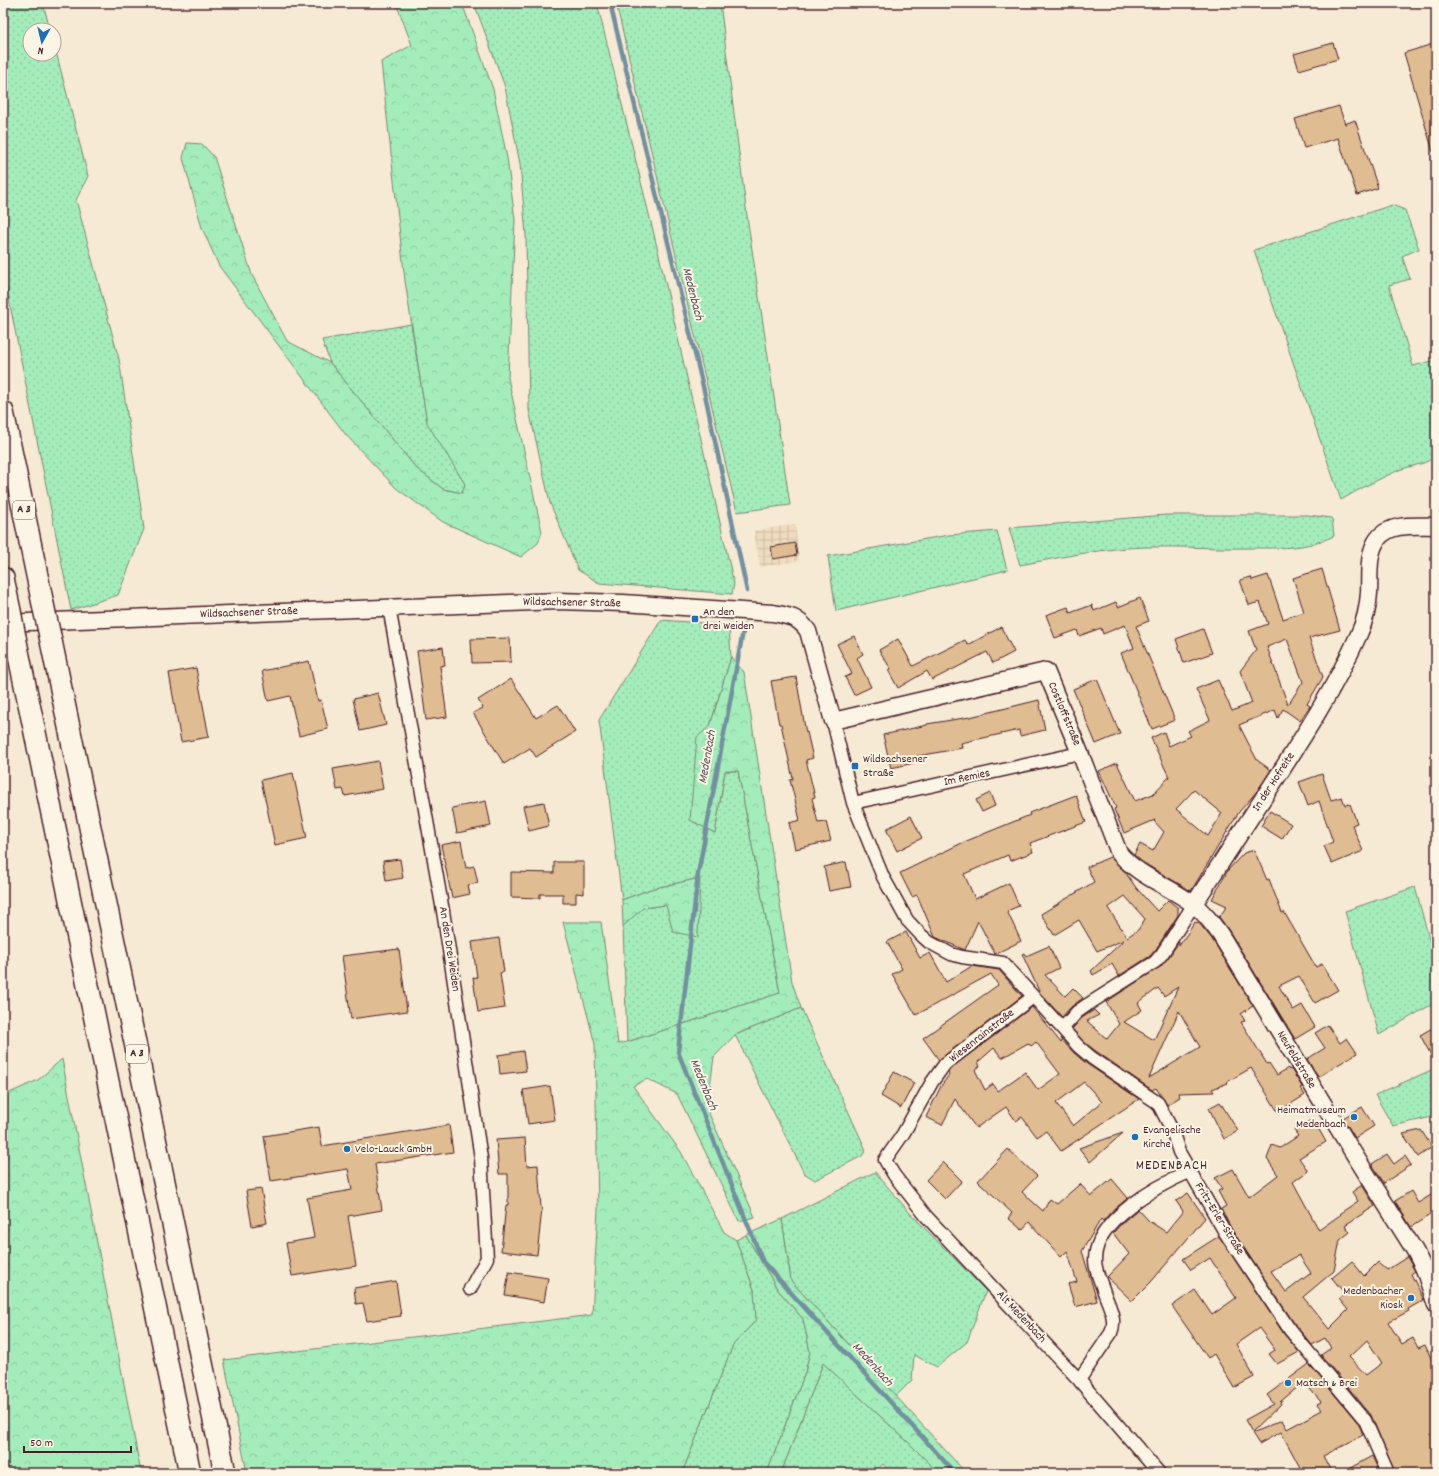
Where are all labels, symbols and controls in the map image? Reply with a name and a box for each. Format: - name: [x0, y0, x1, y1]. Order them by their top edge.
- north arrow: [22, 22, 62, 62]
- text: N: [37, 42, 45, 58]
- water label: Medenbach: [676, 265, 708, 324]
- road number: A 3: [13, 501, 35, 519]
- street label: Wildsachsener Straße: [523, 594, 621, 612]
- street label: Wildsachsener Straße: [200, 603, 298, 623]
- place label: An den drei Weiden: [703, 604, 755, 635]
- marker: An den drei Weiden: [690, 614, 700, 624]
- street label: Costloffstraße: [1043, 680, 1085, 748]
- water label: Medenbach: [694, 728, 722, 785]
- street label: In der Hofreite: [1248, 749, 1300, 815]
- place label: Wildsachsener Straße: [863, 751, 928, 782]
- marker: Wildsachsener Straße: [850, 761, 860, 771]
- street label: Im Remies: [942, 765, 992, 791]
- street label: An den Drei Weiden: [434, 905, 464, 993]
- street label: Wiesenrainstraße: [946, 1005, 1018, 1067]
- street label: Neufeldstraße: [1272, 1028, 1320, 1092]
- road number: A 3: [126, 1045, 148, 1063]
- water label: Medenbach: [684, 1056, 722, 1115]
- place label: Heimatmuseum Medenbach: [1277, 1102, 1346, 1133]
- marker: Heimatmuseum Medenbach: [1349, 1112, 1359, 1122]
- place label: Evangelische Kirche: [1143, 1122, 1201, 1153]
- marker: Evangelische Kirche: [1130, 1132, 1140, 1142]
- place label: Velo-Lauck GmbH: [355, 1141, 432, 1158]
- marker: Velo-Lauck GmbH: [342, 1144, 352, 1154]
- district label: MEDENBACH: [1136, 1156, 1208, 1176]
- street label: Fritz-Erler-Straße: [1190, 1180, 1248, 1258]
- place label: Medenbacher Kiosk: [1343, 1283, 1404, 1314]
- street label: Alt Medenbach: [992, 1287, 1050, 1347]
- marker: Medenbacher Kiosk: [1406, 1293, 1416, 1303]
- water label: Medenbach: [847, 1339, 898, 1392]
- place label: Matsch & Brei: [1296, 1375, 1357, 1392]
- marker: Matsch & Brei: [1283, 1378, 1293, 1388]
- scale bar: [24, 1428, 131, 1454]
- text: 50 m: [30, 1435, 53, 1452]

